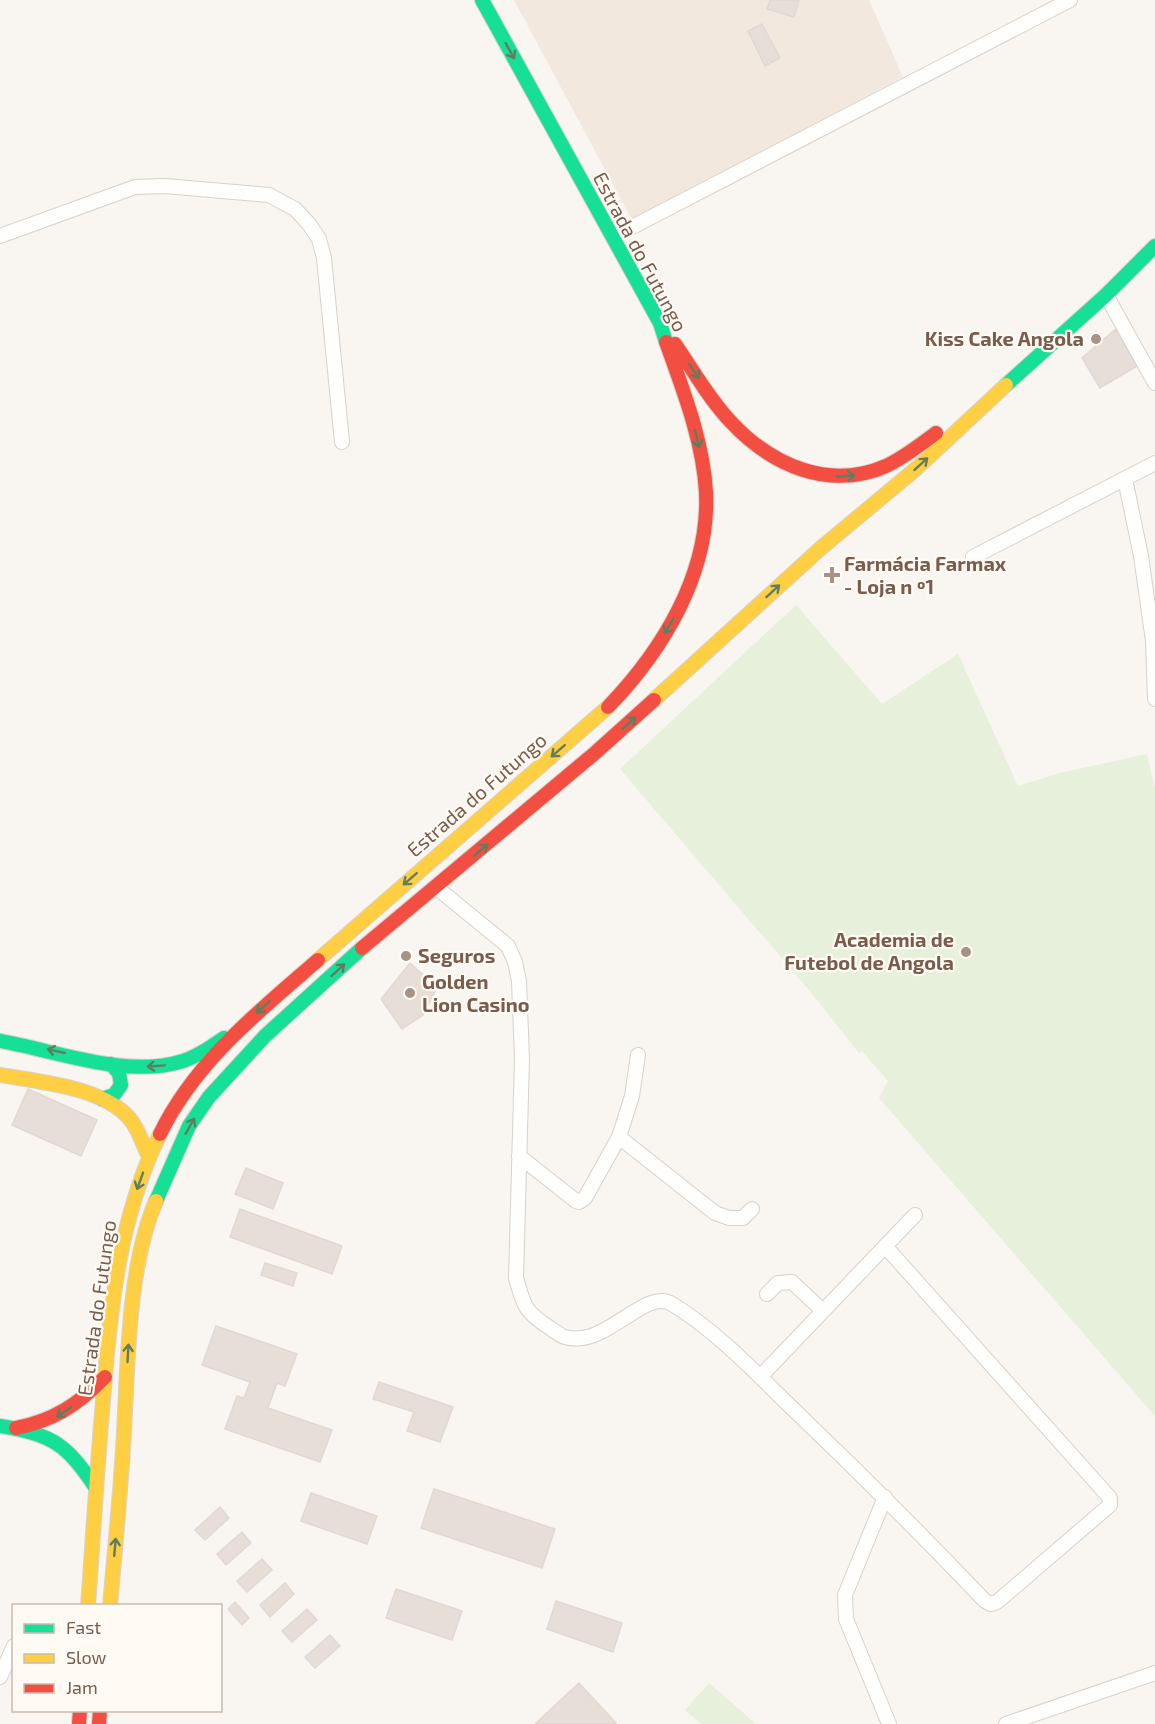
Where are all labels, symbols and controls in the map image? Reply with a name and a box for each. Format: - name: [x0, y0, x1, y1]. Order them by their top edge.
- one-way arrow: [504, 42, 516, 59]
- street label: Estrada do Futungo: [589, 168, 693, 335]
- place label: Kiss Cake Angola: [925, 326, 1084, 350]
- marker: Kiss Cake Angola: [1089, 332, 1103, 346]
- one-way arrow: [688, 363, 700, 379]
- one-way arrow: [692, 429, 704, 448]
- one-way arrow: [913, 457, 928, 471]
- one-way arrow: [835, 470, 855, 481]
- place label: Farmácia Farmax - Loja n º1: [844, 551, 1007, 598]
- marker: Farmácia Farmax - Loja n º1: [825, 568, 839, 582]
- one-way arrow: [765, 584, 780, 598]
- one-way arrow: [663, 617, 675, 634]
- one-way arrow: [621, 716, 636, 730]
- street label: Estrada do Futungo: [402, 727, 551, 861]
- one-way arrow: [551, 744, 566, 758]
- one-way arrow: [473, 843, 488, 857]
- one-way arrow: [403, 872, 418, 886]
- place label: Academia de Futebol de Angola: [784, 927, 954, 974]
- place label: Seguros: [418, 943, 495, 967]
- marker: Academia de Futebol de Angola: [959, 945, 973, 959]
- marker: Seguros: [399, 949, 413, 963]
- one-way arrow: [330, 963, 345, 977]
- place label: Golden Lion Casino: [422, 969, 530, 1016]
- marker: Golden Lion Casino: [403, 986, 417, 1000]
- one-way arrow: [256, 1000, 271, 1014]
- one-way arrow: [47, 1045, 66, 1056]
- one-way arrow: [147, 1060, 167, 1071]
- one-way arrow: [184, 1118, 196, 1135]
- one-way arrow: [134, 1171, 145, 1190]
- street label: Estrada do Futungo: [72, 1218, 120, 1397]
- one-way arrow: [123, 1343, 134, 1363]
- one-way arrow: [56, 1407, 73, 1419]
- one-way arrow: [110, 1538, 121, 1558]
- legend: [12, 1604, 222, 1712]
- text: Fast: [66, 1616, 101, 1638]
- text: Slow: [66, 1646, 107, 1668]
- text: Jam: [66, 1676, 98, 1698]

